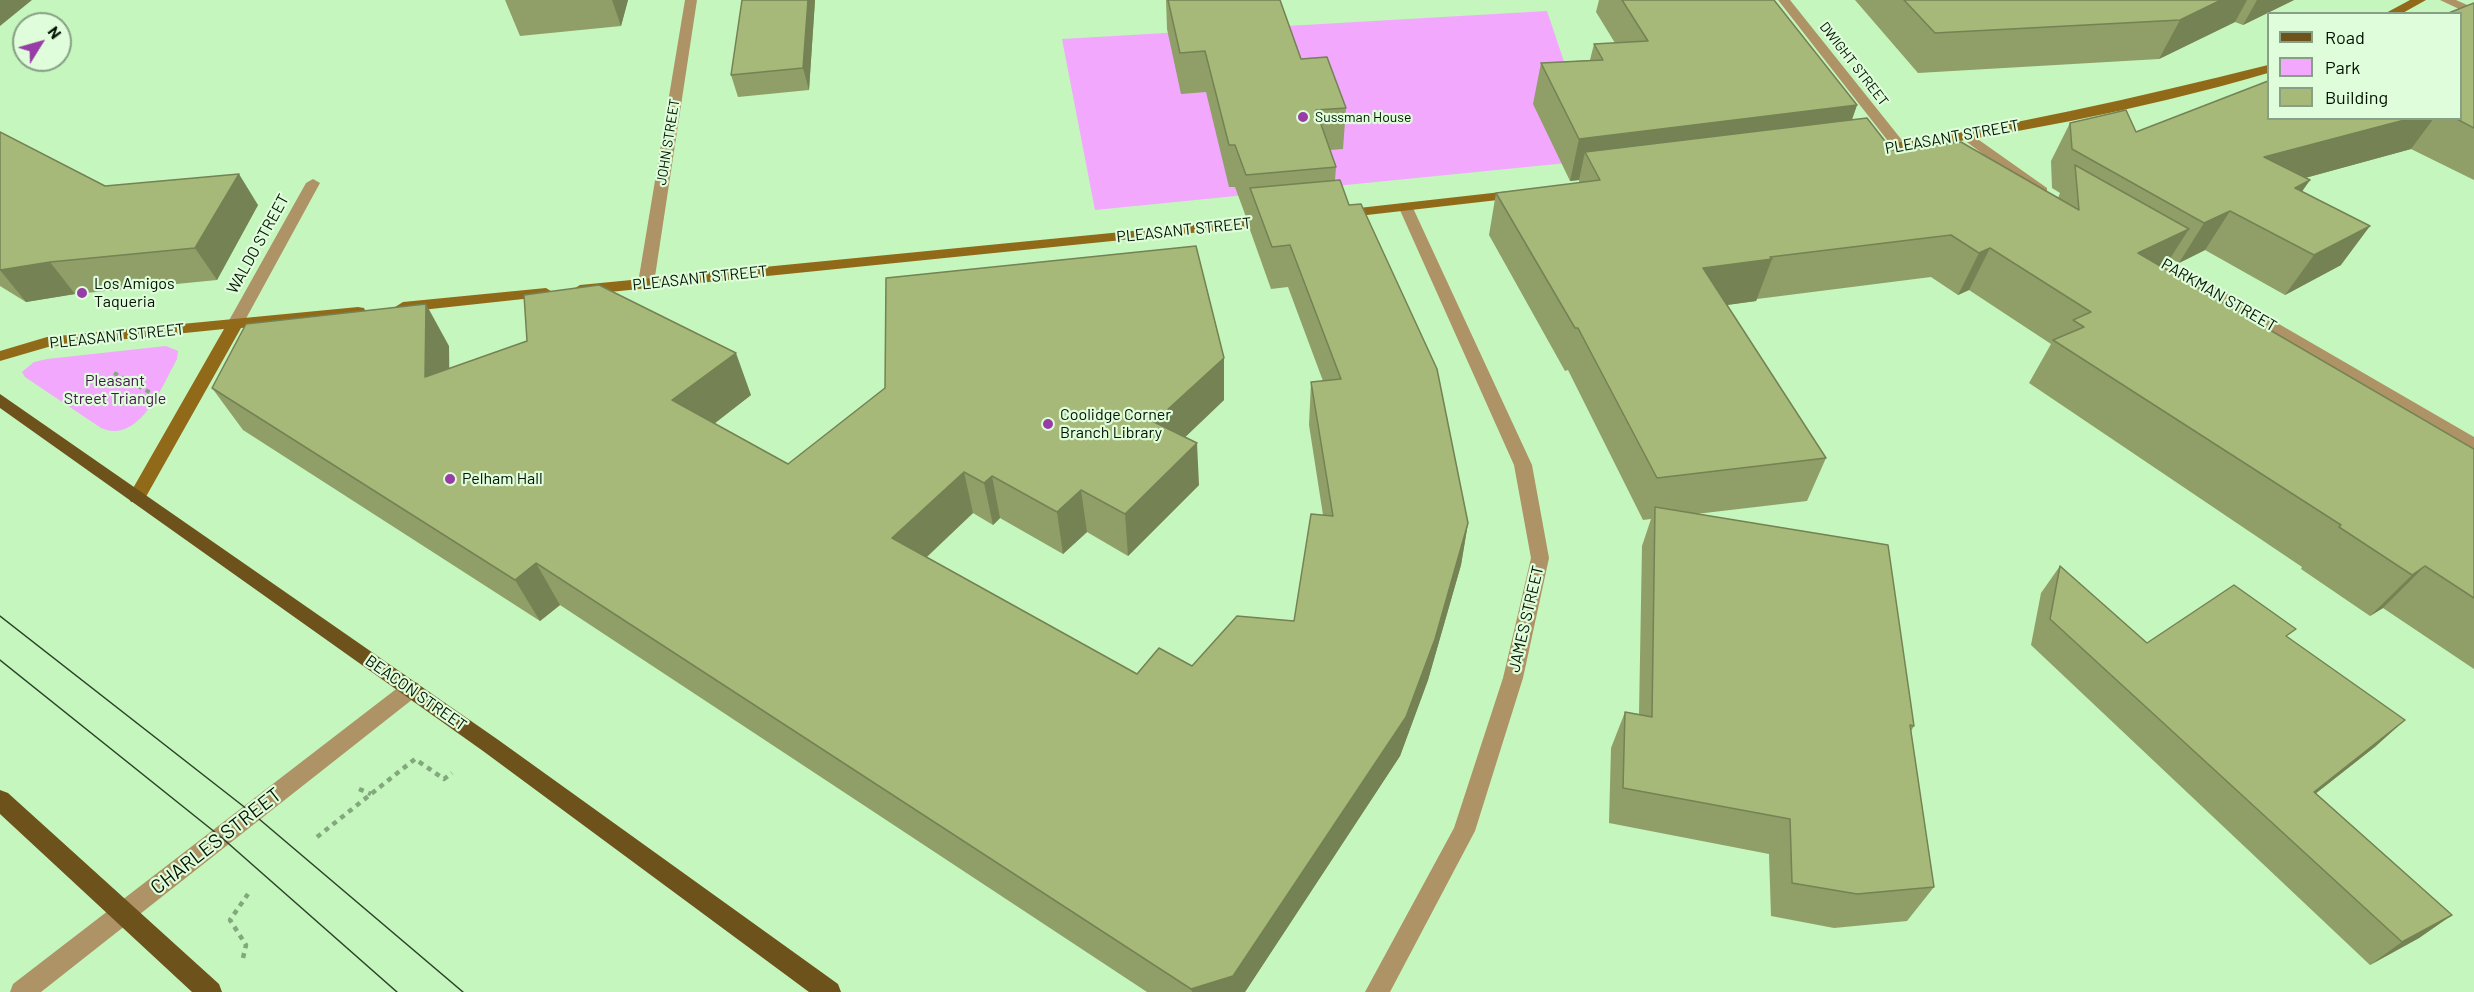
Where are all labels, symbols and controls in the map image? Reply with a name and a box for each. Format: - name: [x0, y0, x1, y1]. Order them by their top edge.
- north arrow: [12, 12, 72, 72]
- legend: [2267, 12, 2462, 120]
- street label: DWIGHT STREET: [1816, 19, 1892, 109]
- text: N: [44, 22, 66, 42]
- text: Road: [2325, 26, 2365, 48]
- text: Park: [2325, 56, 2360, 78]
- text: Building: [2325, 86, 2388, 108]
- street label: JOHN STREET: [653, 98, 683, 186]
- place label: Sussman House: [1315, 109, 1412, 125]
- marker: Sussman House: [1296, 110, 1310, 124]
- street label: PLEASANT STREET: [1883, 116, 2021, 158]
- street label: WALDO STREET: [223, 191, 293, 297]
- street label: PLEASANT STREET: [1115, 213, 1253, 247]
- street label: PARKMAN STREET: [2158, 254, 2280, 336]
- street label: PLEASANT STREET: [631, 261, 769, 295]
- place label: Los Amigos Taqueria: [94, 274, 175, 312]
- marker: Los Amigos Taqueria: [75, 286, 89, 300]
- street label: PLEASANT STREET: [48, 319, 186, 353]
- park label: Pleasant Street Triangle: [64, 371, 166, 409]
- place label: Coolidge Corner Branch Library: [1060, 405, 1171, 443]
- marker: Coolidge Corner Branch Library: [1041, 417, 1055, 431]
- place label: Pelham Hall: [462, 469, 543, 489]
- marker: Pelham Hall: [443, 472, 457, 486]
- street label: JAMES STREET: [1504, 564, 1548, 674]
- street label: BEACON STREET: [362, 651, 470, 735]
- street label: CHARLES STREET: [146, 782, 286, 900]

